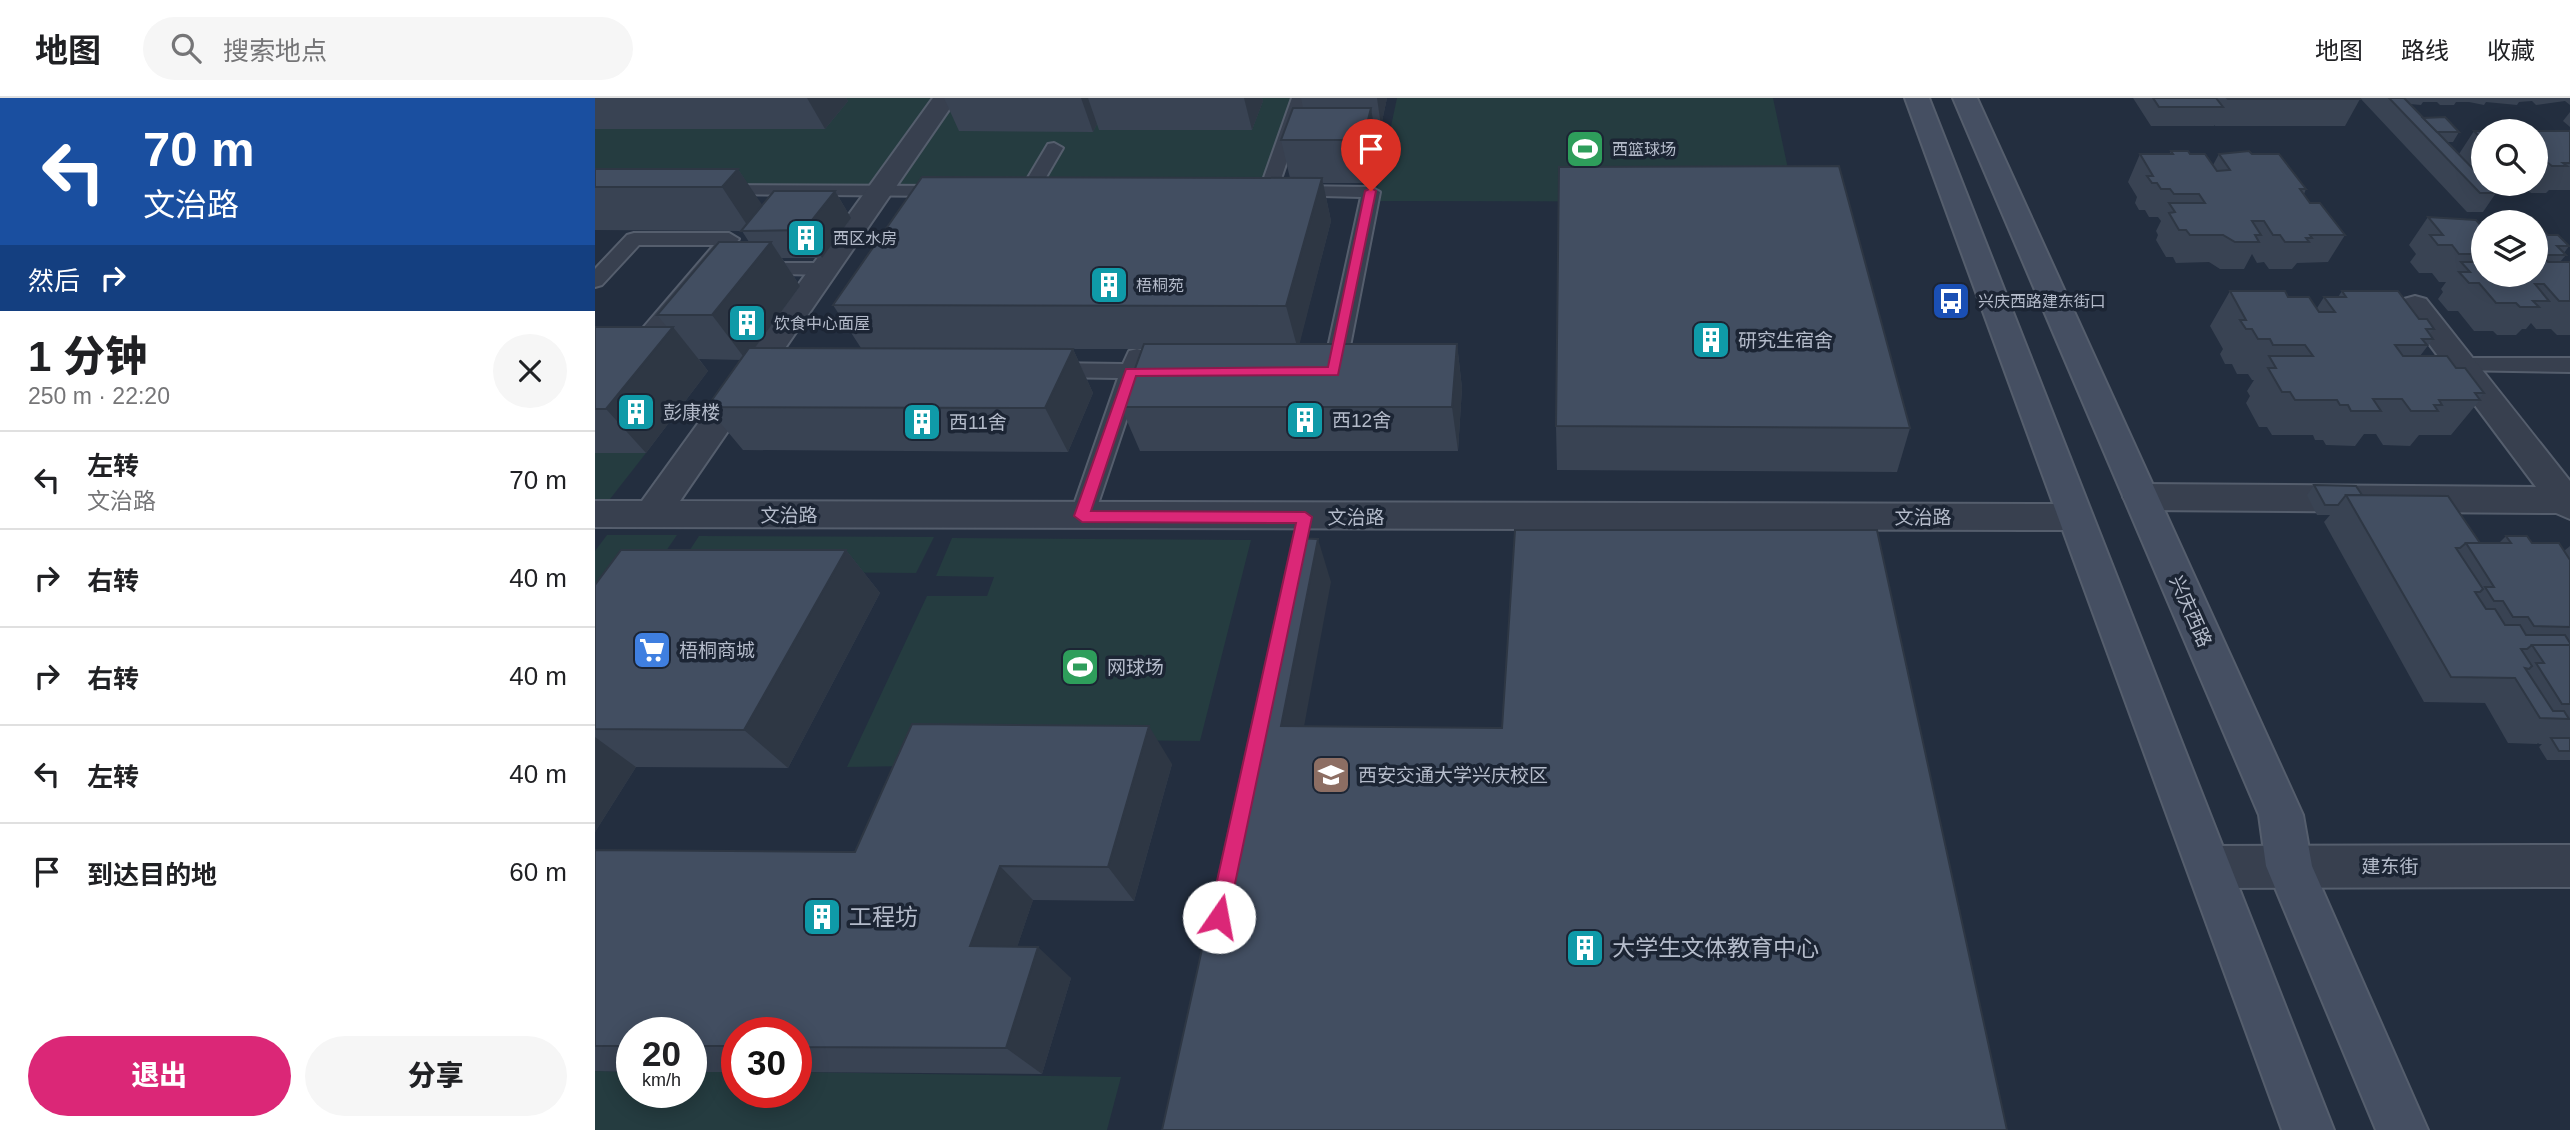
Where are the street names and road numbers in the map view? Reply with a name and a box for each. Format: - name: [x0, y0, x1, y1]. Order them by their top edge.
- street label: 文治路: [760, 505, 818, 526]
- street label: 文治路: [1327, 507, 1385, 528]
- street label: 文治路: [1894, 507, 1952, 528]
- street label: 兴庆西路: [2165, 572, 2216, 650]
- street label: 建东街: [2361, 856, 2419, 877]

